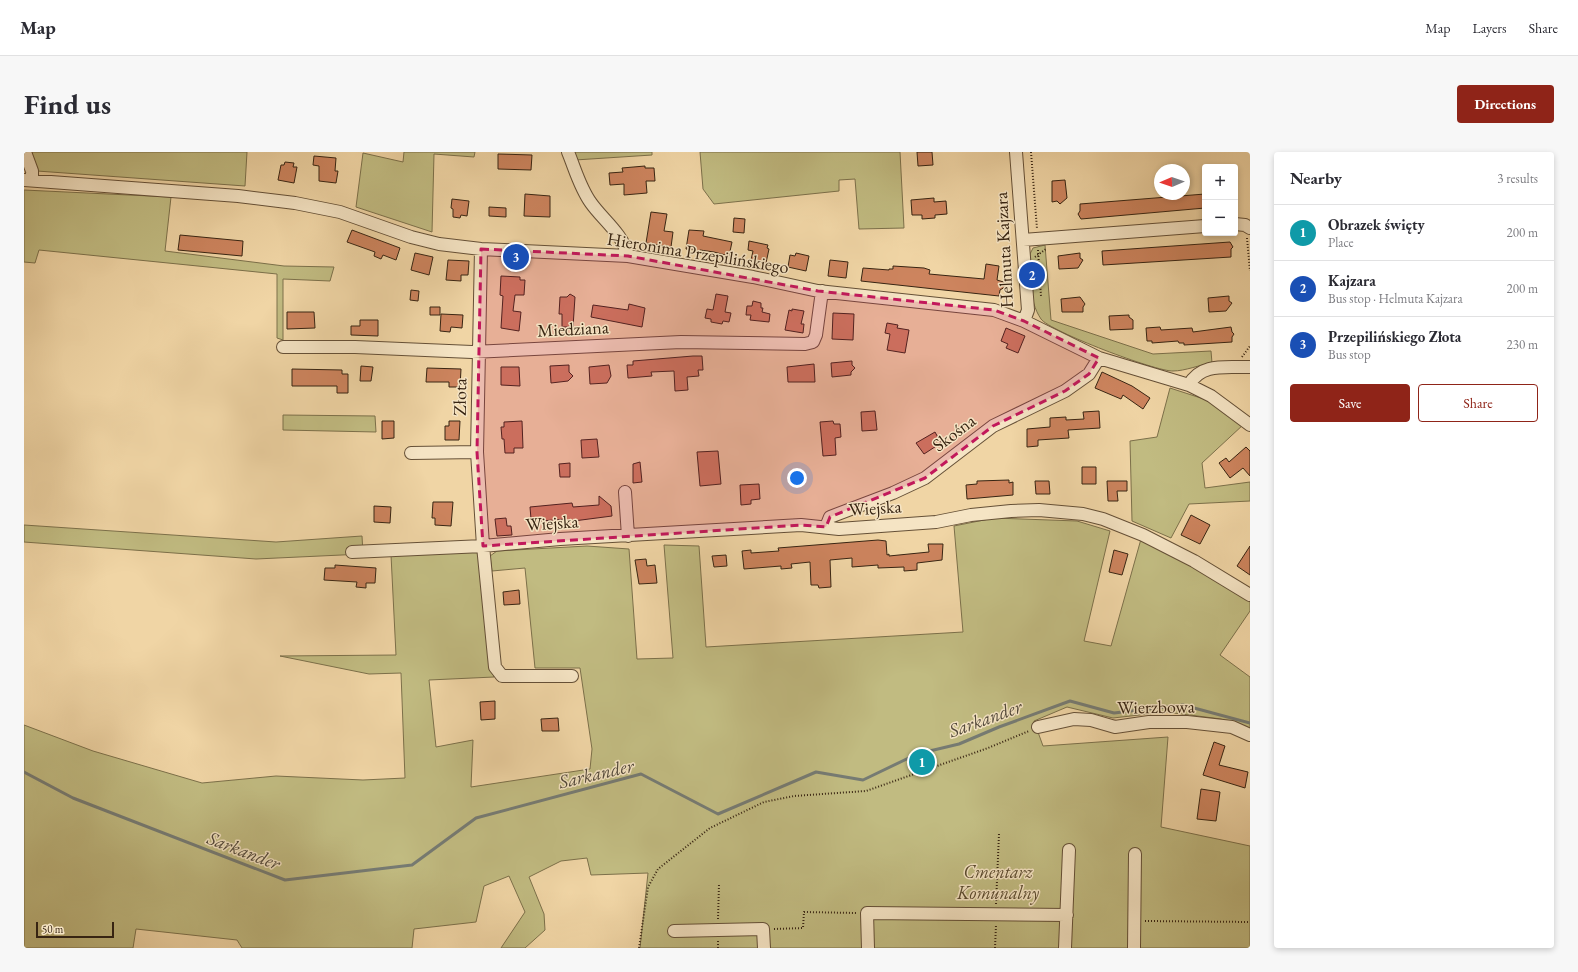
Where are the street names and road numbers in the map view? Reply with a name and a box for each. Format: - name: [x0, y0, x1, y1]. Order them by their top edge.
- street label: Helmuta Kajzara: [989, 191, 1018, 309]
- street label: Hieronima Przepilińskiego: [606, 227, 791, 278]
- street label: Miedziana: [537, 315, 610, 342]
- street label: Złota: [448, 377, 471, 416]
- street label: Skośna: [928, 408, 981, 456]
- street label: Wiejska: [848, 494, 903, 521]
- street label: Wiejska: [525, 509, 580, 536]
- street label: Wierzbowa: [1117, 694, 1196, 719]

